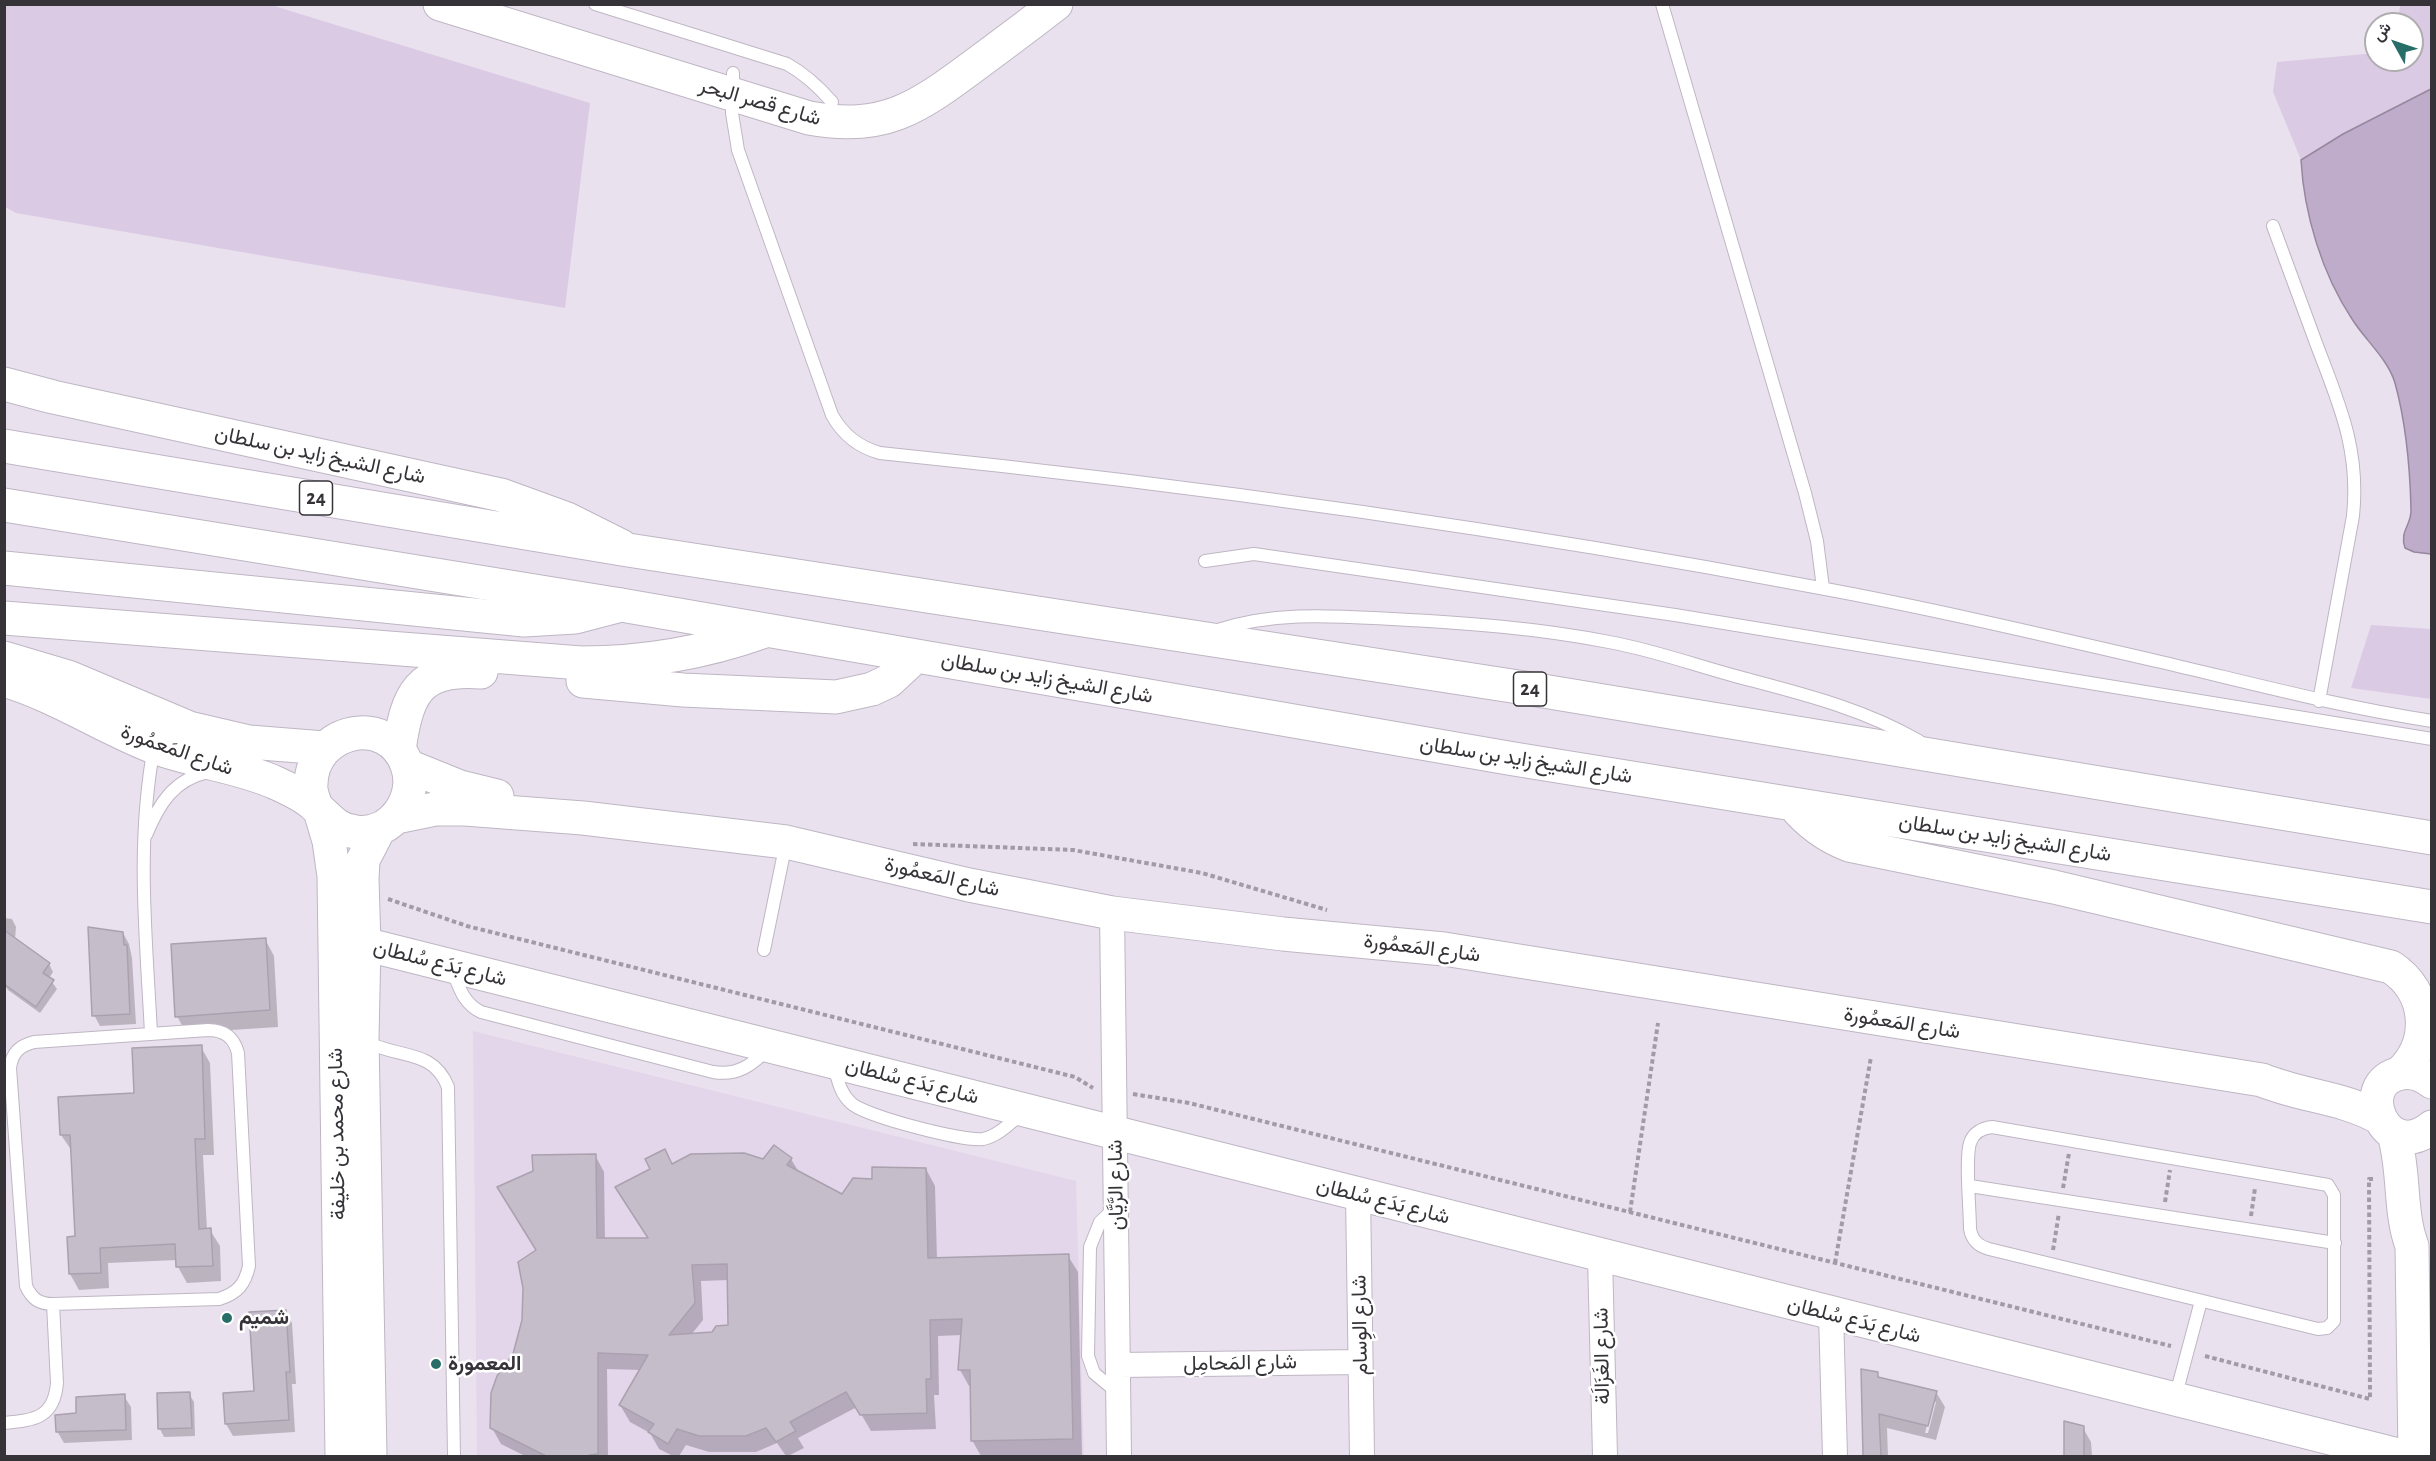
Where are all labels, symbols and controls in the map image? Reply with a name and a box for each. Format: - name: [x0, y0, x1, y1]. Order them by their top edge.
- north arrow: [2364, 12, 2424, 72]
- text: ش: [2369, 19, 2394, 44]
- street label: شارع قصر البحر: [696, 73, 824, 131]
- street label: شارع الشيخ زايد بن سلطان: [212, 420, 428, 490]
- road number: 24: [300, 481, 332, 515]
- street label: شارع الشيخ زايد بن سلطان: [939, 647, 1155, 709]
- road number: 24: [1514, 672, 1546, 706]
- street label: شارع المَعمُورة: [117, 719, 237, 781]
- street label: شارع الشيخ زايد بن سلطان: [1418, 731, 1634, 789]
- street label: شارع الشيخ زايد بن سلطان: [1897, 809, 2113, 867]
- street label: شارع المَعمُورة: [882, 852, 1002, 902]
- street label: شارع المَعمُورة: [1362, 928, 1482, 968]
- street label: شارع بَدَع سُلطان: [371, 934, 509, 992]
- street label: شارع المَعمُورة: [1842, 1001, 1962, 1045]
- street label: شارع محمد بن خليفة: [323, 1048, 351, 1220]
- street label: شارع بَدَع سُلطان: [843, 1052, 981, 1110]
- street label: شارع الرَّيَّان: [1103, 1139, 1129, 1231]
- street label: شارع بَدَع سُلطان: [1314, 1172, 1452, 1230]
- street label: شارع الوِسام: [1347, 1275, 1373, 1375]
- street label: شارع بَدَع سُلطان: [1785, 1291, 1923, 1349]
- place label: شميم: [239, 1305, 289, 1331]
- street label: شارع الغَزَالَة: [1589, 1307, 1615, 1405]
- marker: شميم: [220, 1311, 234, 1325]
- street label: شارع المَحامِل: [1183, 1349, 1297, 1377]
- place label: المعمورة: [448, 1351, 522, 1377]
- marker: المعمورة: [429, 1357, 443, 1371]

